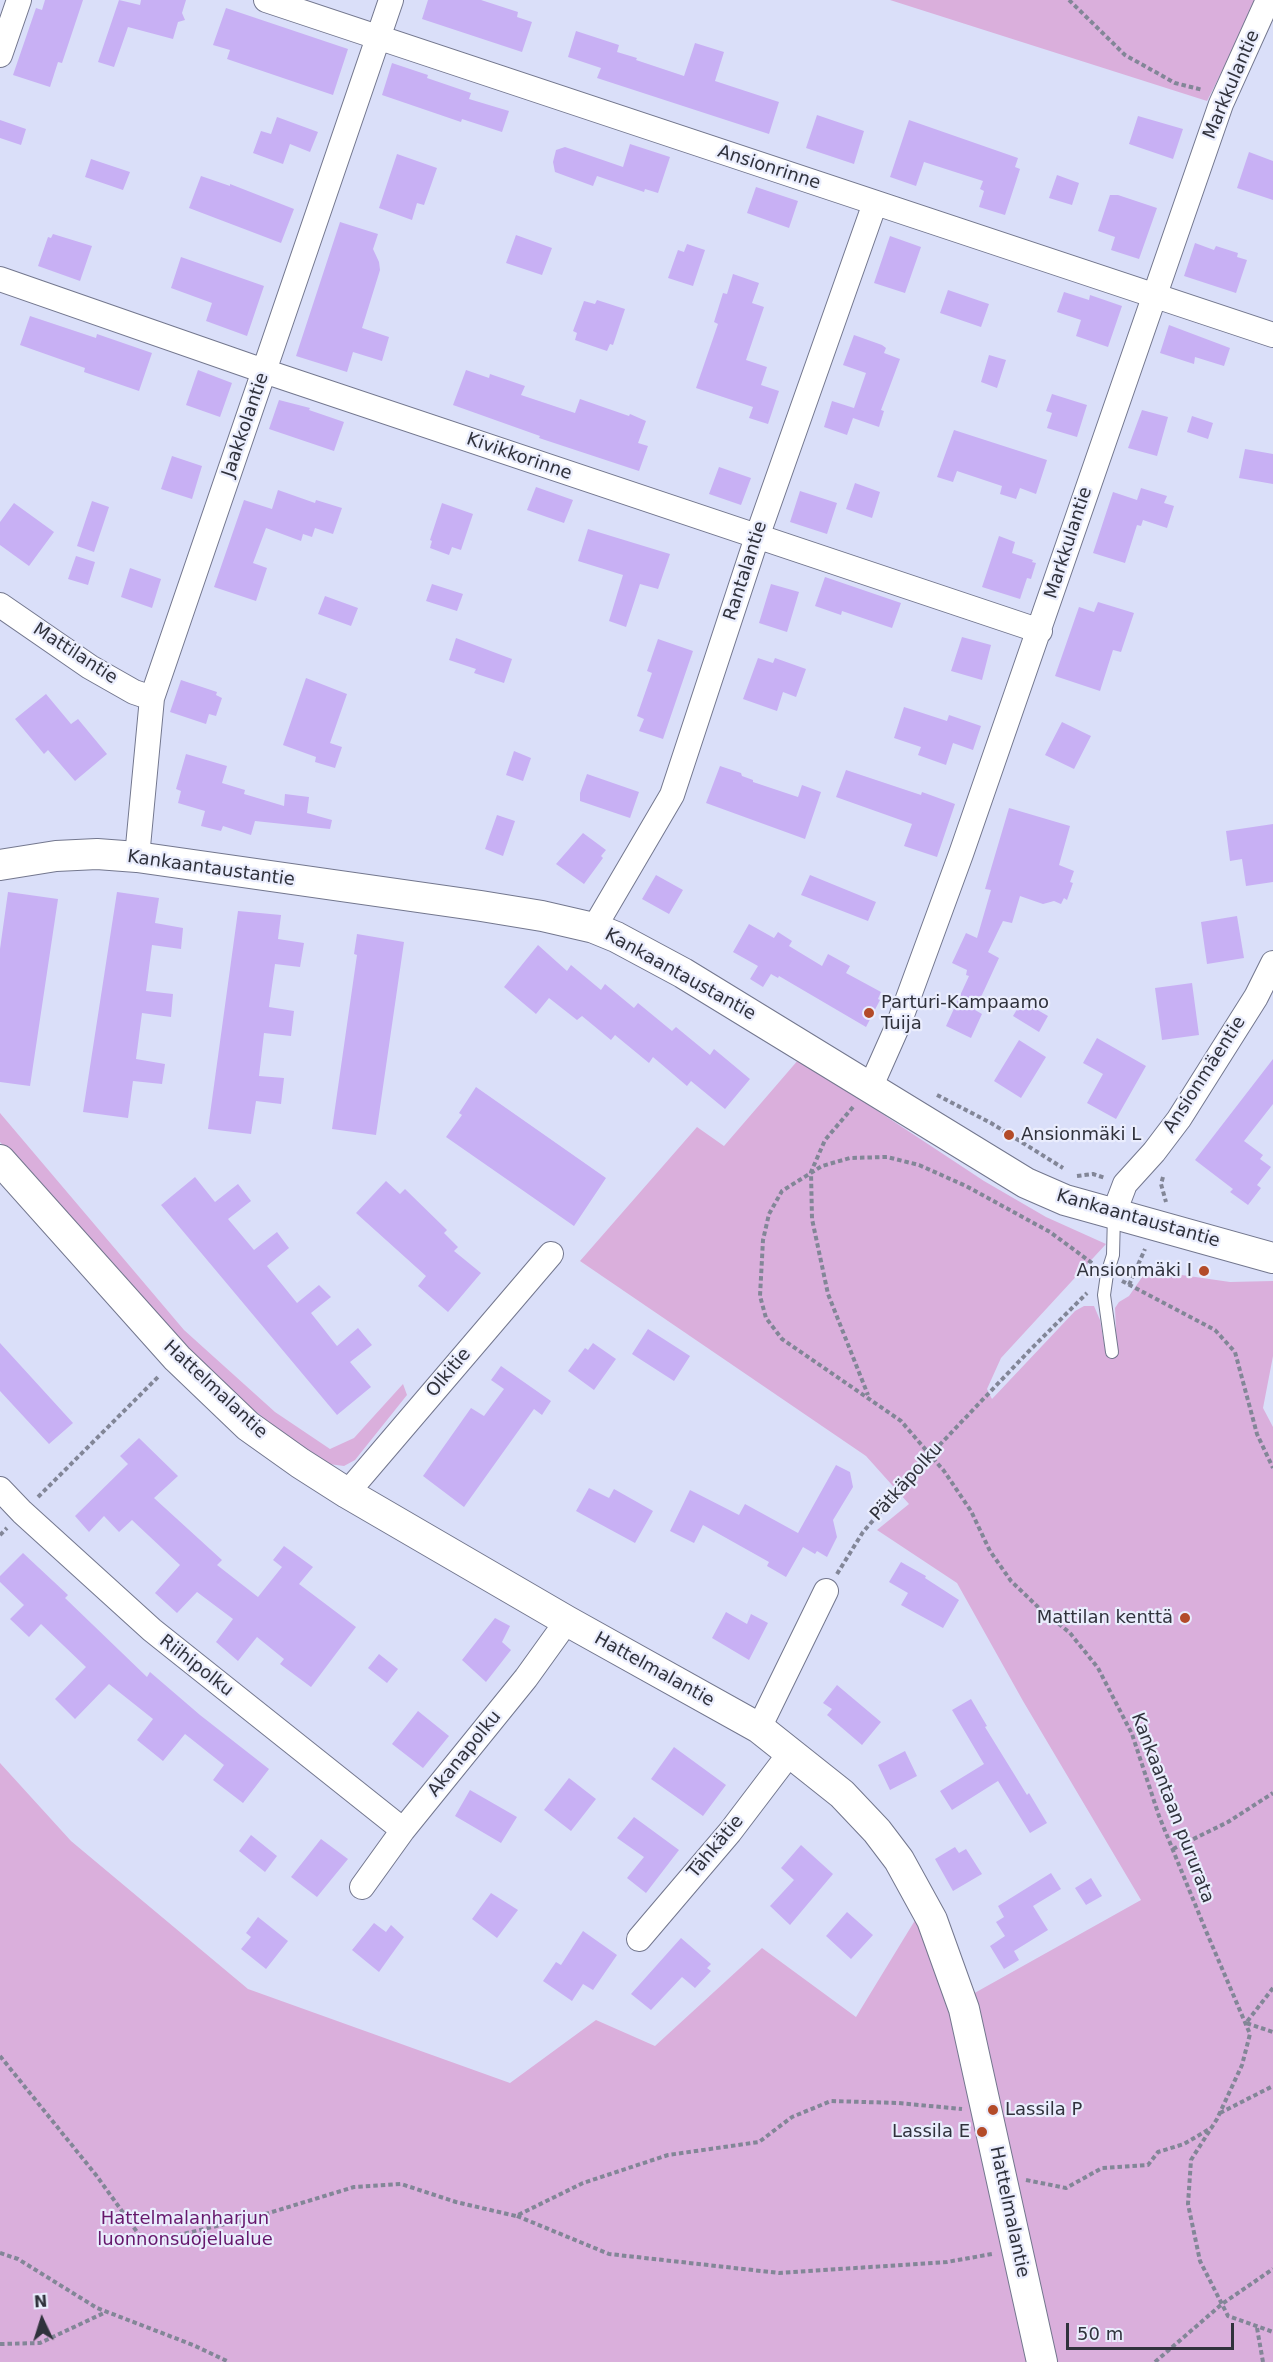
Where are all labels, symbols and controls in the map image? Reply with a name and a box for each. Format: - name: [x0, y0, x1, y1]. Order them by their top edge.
- street label: Markkulantie: [1199, 27, 1265, 143]
- street label: Ansionrinne: [715, 141, 823, 195]
- street label: Jaakkolantie: [218, 370, 274, 480]
- street label: Kivikkorinne: [463, 429, 575, 485]
- street label: Markkulantie: [1041, 484, 1097, 602]
- street label: Rantalantie: [720, 519, 772, 623]
- street label: Mattilantie: [29, 619, 121, 689]
- street label: Kankaantaustantie: [126, 847, 296, 891]
- street label: Kankaantaustantie: [601, 925, 759, 1025]
- place label: Parturi-Kampaamo Tuija: [881, 992, 1049, 1034]
- marker: Parturi-Kampaamo Tuija: [862, 1006, 876, 1020]
- street label: Ansionmäentie: [1159, 1013, 1251, 1137]
- place label: Ansionmäki L: [1021, 1124, 1141, 1146]
- marker: Ansionmäki L: [1002, 1128, 1016, 1142]
- street label: Kankaantaustantie: [1054, 1185, 1222, 1253]
- place label: Ansionmäki I: [1076, 1260, 1192, 1282]
- marker: Ansionmäki I: [1197, 1264, 1211, 1278]
- street label: Hattelmalantie: [159, 1336, 271, 1444]
- street label: Olkitie: [422, 1344, 476, 1402]
- street label: Pätkäpolku: [866, 1438, 948, 1526]
- place label: Mattilan kenttä: [1037, 1607, 1173, 1629]
- marker: Mattilan kenttä: [1178, 1611, 1192, 1625]
- street label: Hattelmalantie: [590, 1628, 718, 1712]
- street label: Riihipolku: [155, 1631, 237, 1701]
- street label: Akanapolku: [424, 1707, 506, 1801]
- street label: Kankaantaan pururata: [1126, 1710, 1218, 1906]
- street label: Tähkätie: [683, 1811, 749, 1883]
- place label: Lassila P: [1005, 2099, 1082, 2121]
- marker: Lassila P: [986, 2103, 1000, 2117]
- place label: Lassila E: [892, 2121, 970, 2143]
- marker: Lassila E: [975, 2125, 989, 2139]
- street label: Hattelmalantie: [985, 2144, 1033, 2280]
- park label: Hattelmalanharjun luonnonsuojelualue: [97, 2208, 273, 2250]
- north arrow: [12, 2290, 72, 2350]
- text: N: [33, 2292, 48, 2311]
- scale bar: [1069, 2311, 1237, 2349]
- text: 50 m: [1077, 2323, 1123, 2344]

